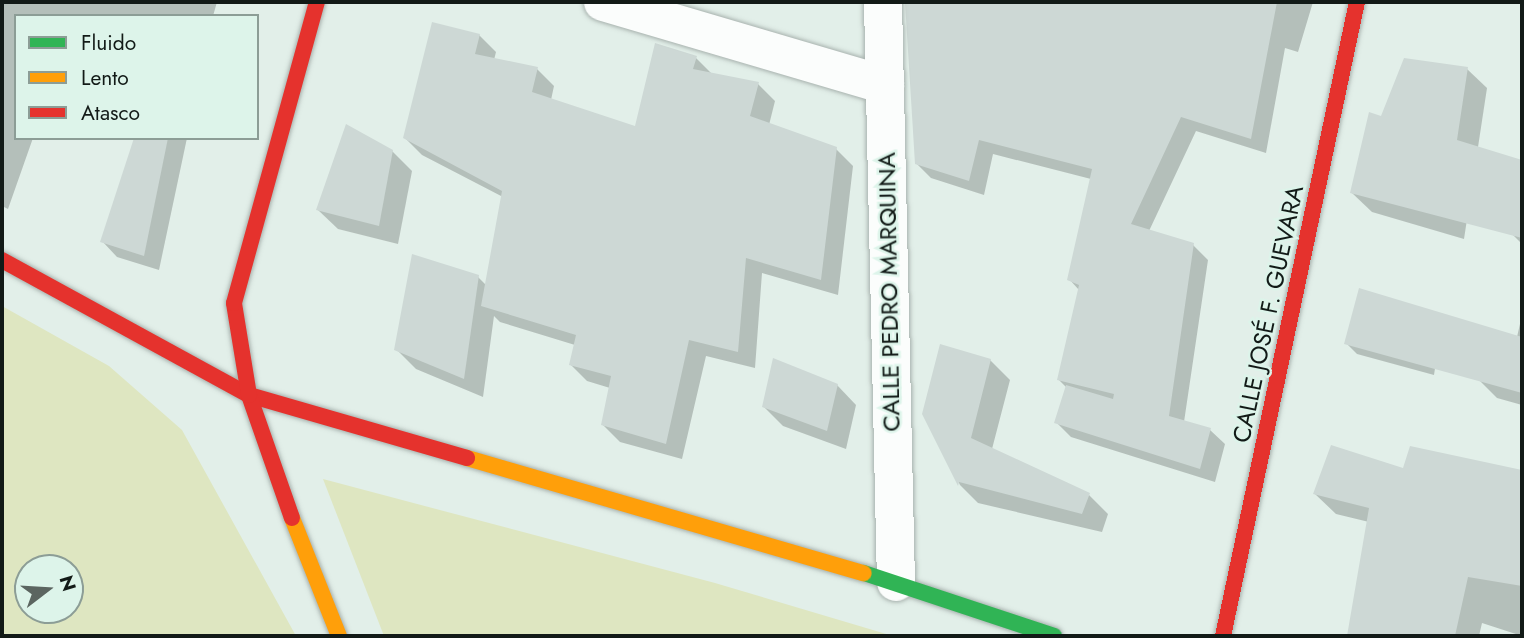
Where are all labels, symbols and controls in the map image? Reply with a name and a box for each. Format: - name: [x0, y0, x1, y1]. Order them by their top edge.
- legend: [14, 14, 259, 140]
- text: Fluido: [81, 28, 136, 58]
- text: Lento: [81, 63, 129, 93]
- text: Atasco: [81, 98, 140, 128]
- street label: CALLE PEDRO MARQUINA: [872, 152, 906, 432]
- street label: CALLE JOSÉ F. GUEVARA: [1227, 183, 1309, 445]
- north arrow: [14, 554, 84, 624]
- text: N: [53, 572, 83, 594]

